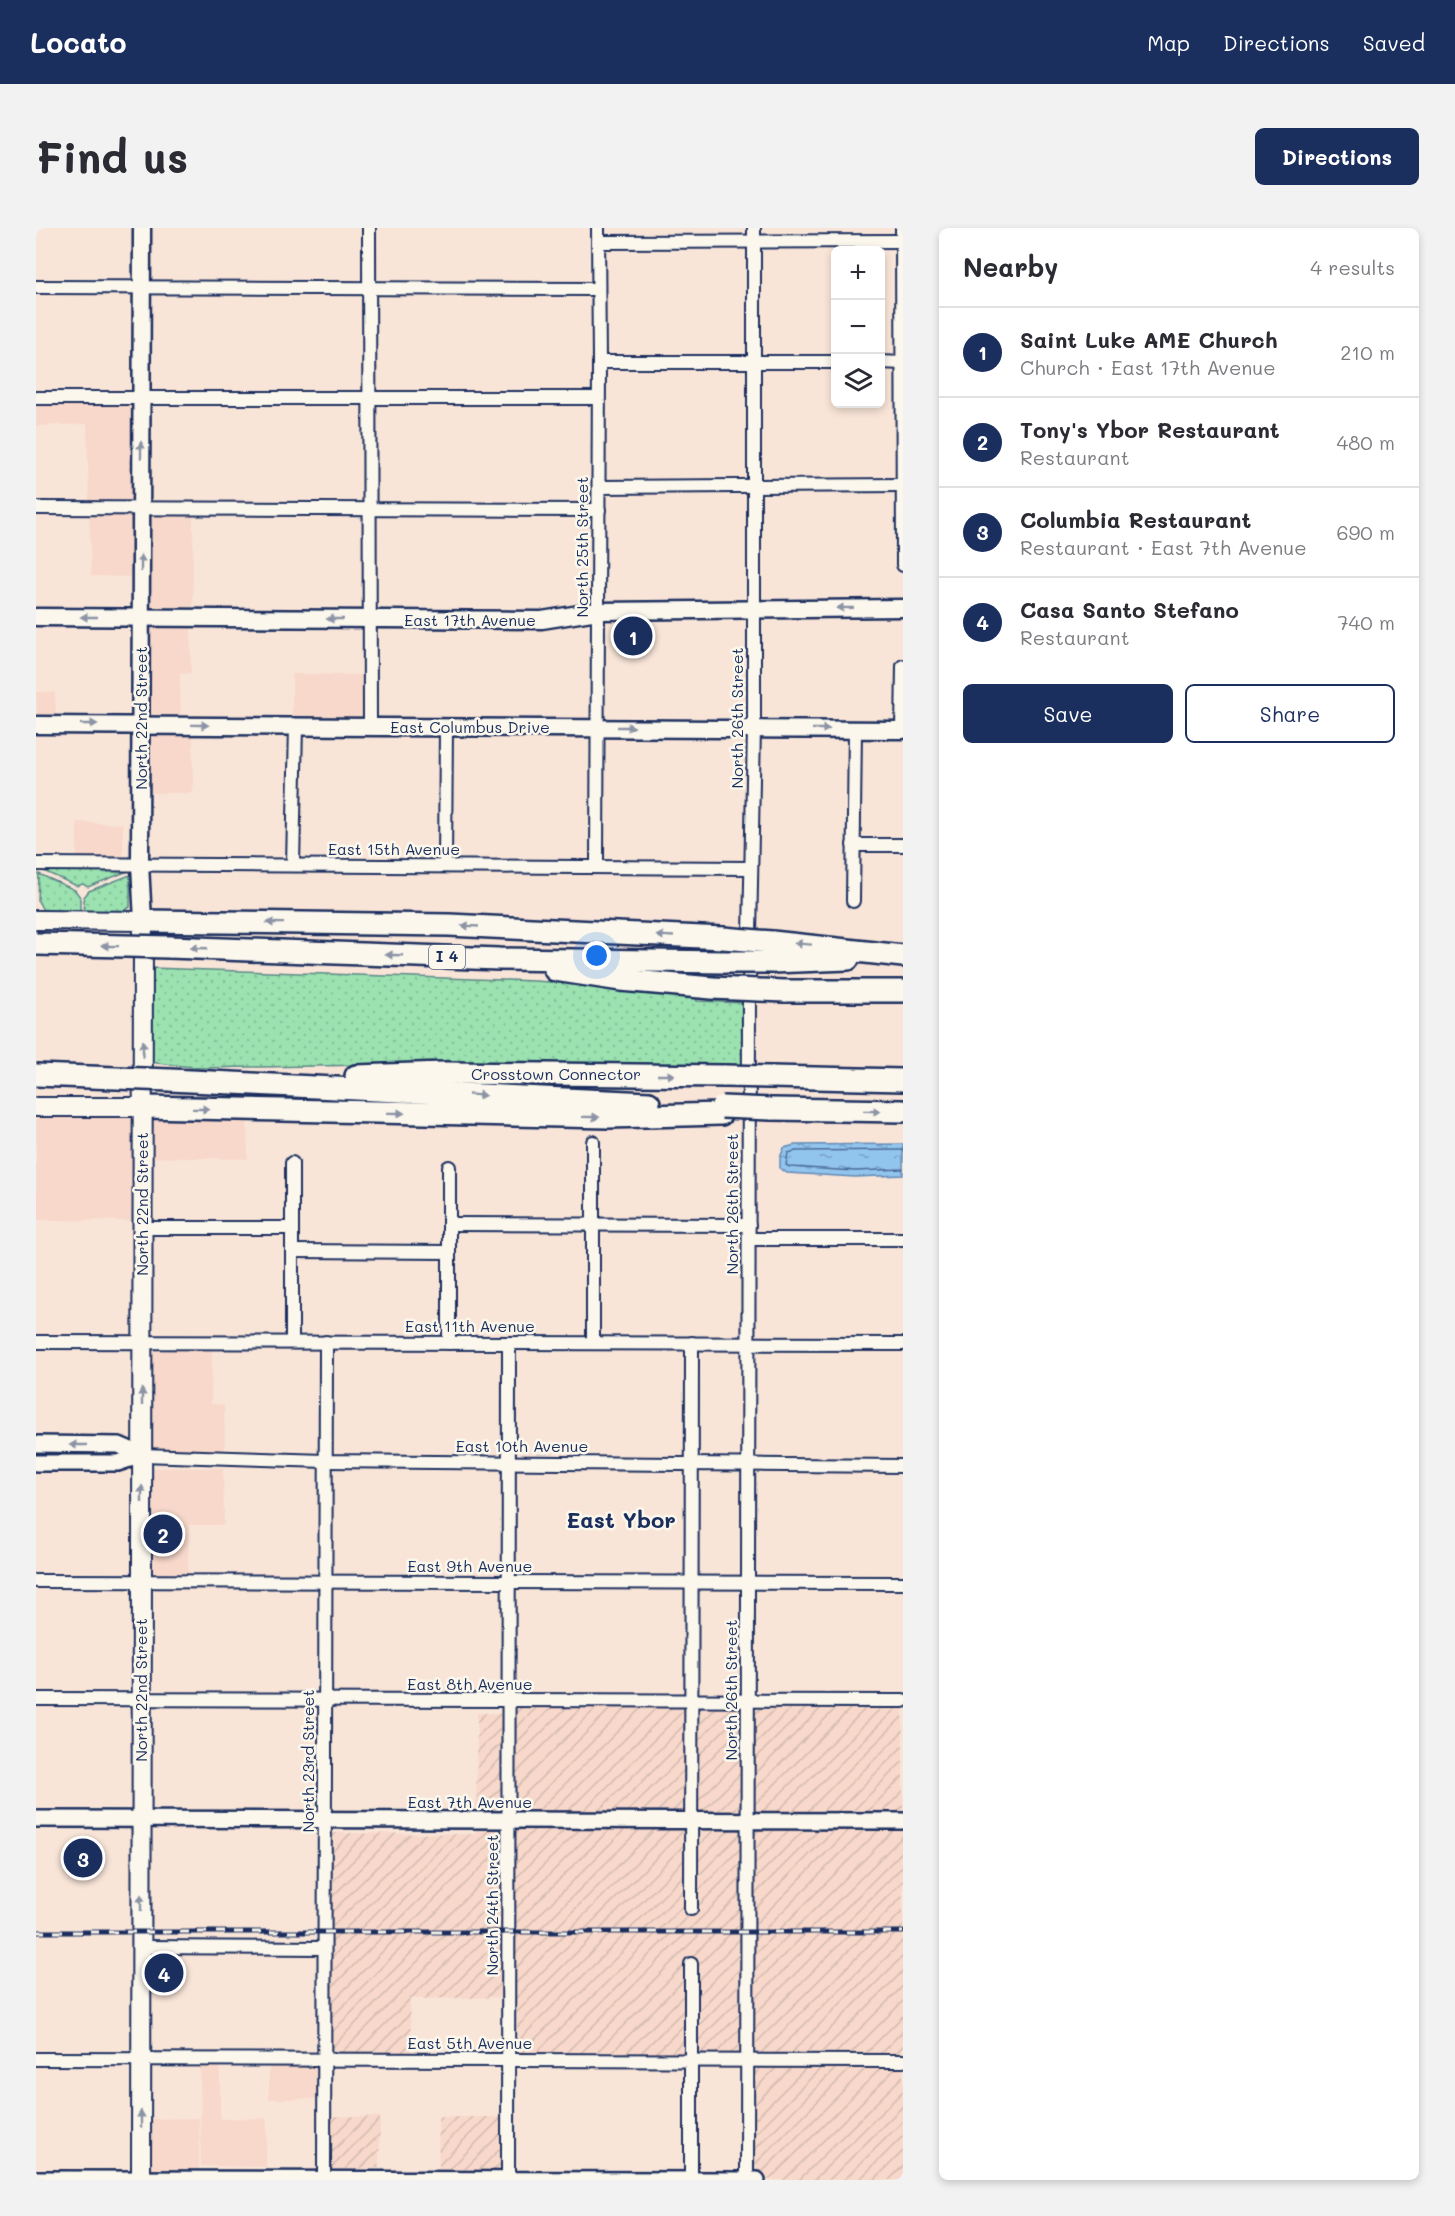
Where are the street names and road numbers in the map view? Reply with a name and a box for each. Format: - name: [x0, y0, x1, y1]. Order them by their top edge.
- street label: North 25th Street: [571, 477, 592, 617]
- street label: East 17th Avenue: [404, 609, 536, 630]
- street label: North 22nd Street: [130, 646, 151, 790]
- street label: North 26th Street: [726, 647, 747, 789]
- street label: East Columbus Drive: [390, 716, 550, 737]
- street label: East 15th Avenue: [328, 838, 460, 859]
- road number: I 4: [429, 945, 465, 969]
- street label: Crosstown Connector: [471, 1063, 641, 1084]
- street label: North 22nd Street: [131, 1132, 152, 1276]
- street label: North 26th Street: [721, 1133, 742, 1275]
- street label: East 11th Avenue: [405, 1315, 535, 1336]
- street label: East 10th Avenue: [456, 1435, 588, 1456]
- street label: East 9th Avenue: [407, 1555, 533, 1576]
- street label: North 22nd Street: [130, 1618, 151, 1762]
- street label: North 26th Street: [720, 1619, 741, 1761]
- street label: East 8th Avenue: [407, 1673, 533, 1694]
- street label: North 23rd Street: [297, 1689, 318, 1833]
- street label: East 7th Avenue: [408, 1791, 532, 1812]
- street label: North 24th Street: [481, 1835, 502, 1975]
- street label: East 5th Avenue: [408, 2032, 532, 2053]

